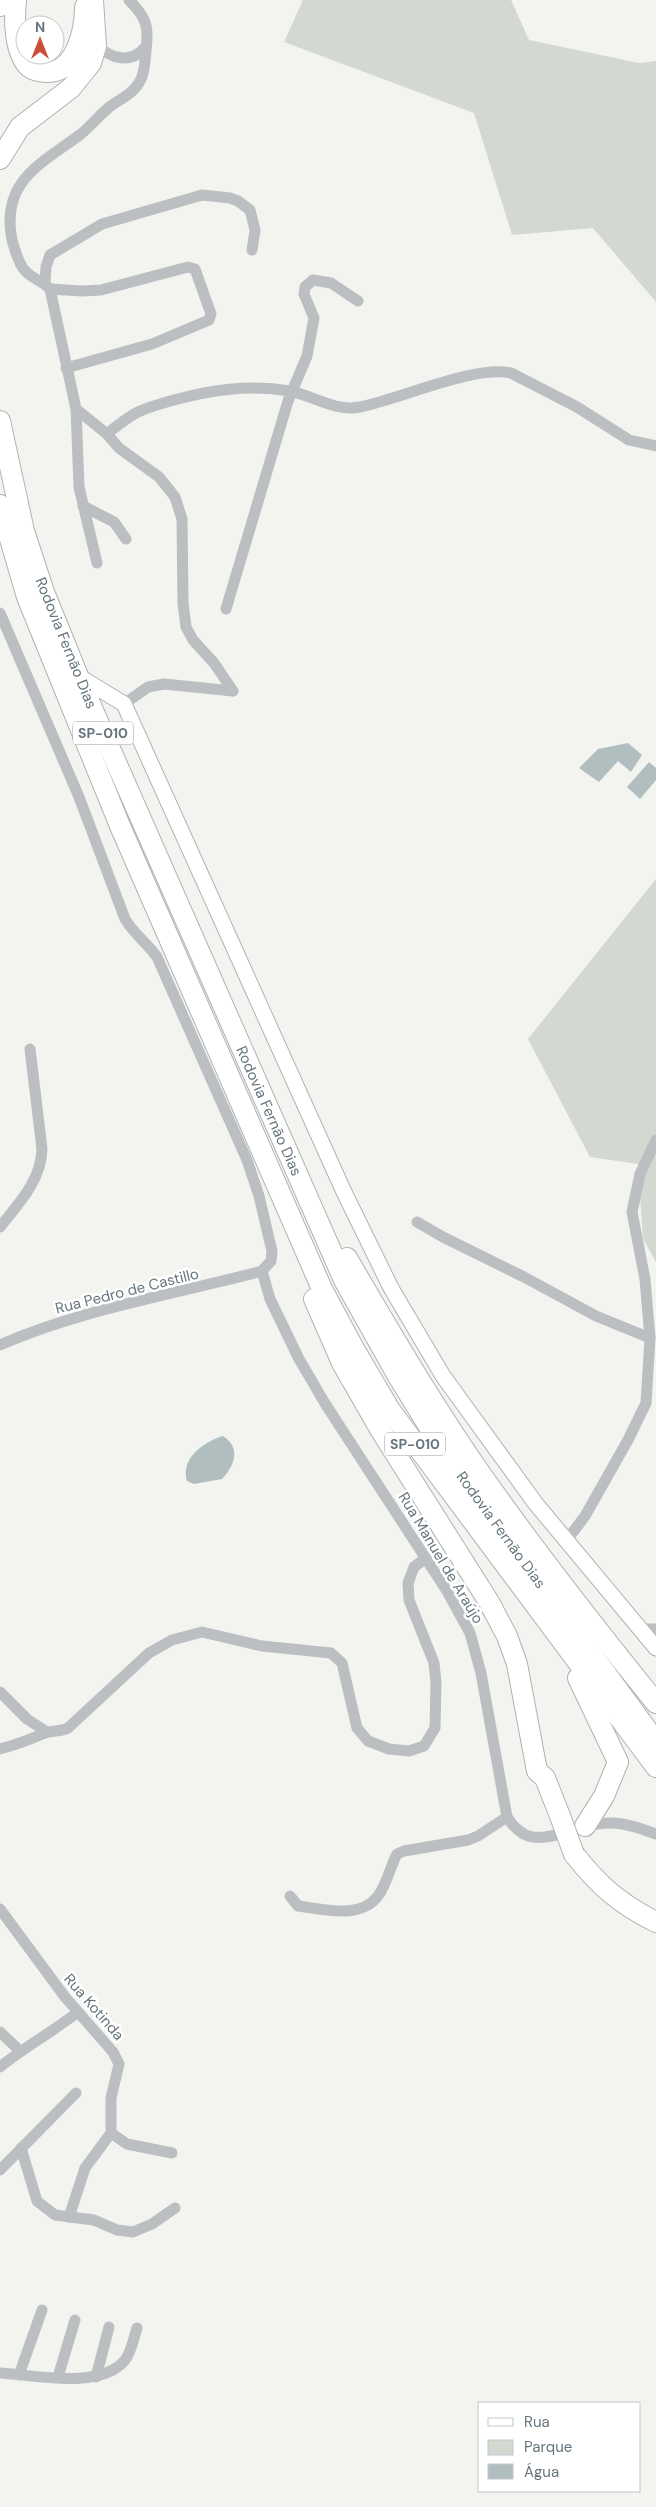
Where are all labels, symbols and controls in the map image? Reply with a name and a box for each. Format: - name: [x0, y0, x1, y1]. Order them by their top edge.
- north arrow: [15, 15, 65, 65]
- text: N: [35, 18, 45, 36]
- street label: Rodovia Fernão Dias: [31, 574, 101, 712]
- road number: SP-010: [73, 721, 133, 744]
- street label: Rodovia Fernão Dias: [231, 1043, 307, 1179]
- street label: Rua Pedro de Castillo: [53, 1263, 201, 1318]
- road number: SP-010: [385, 1432, 445, 1456]
- street label: Rodovia Fernão Dias: [452, 1467, 550, 1593]
- street label: Rua Manuel de Araújo: [394, 1488, 488, 1628]
- street label: Rua Kotinda: [59, 1969, 129, 2045]
- legend: [478, 2402, 641, 2492]
- text: Rua: [524, 2412, 550, 2432]
- text: Parque: [524, 2437, 572, 2457]
- text: Água: [524, 2462, 559, 2482]

